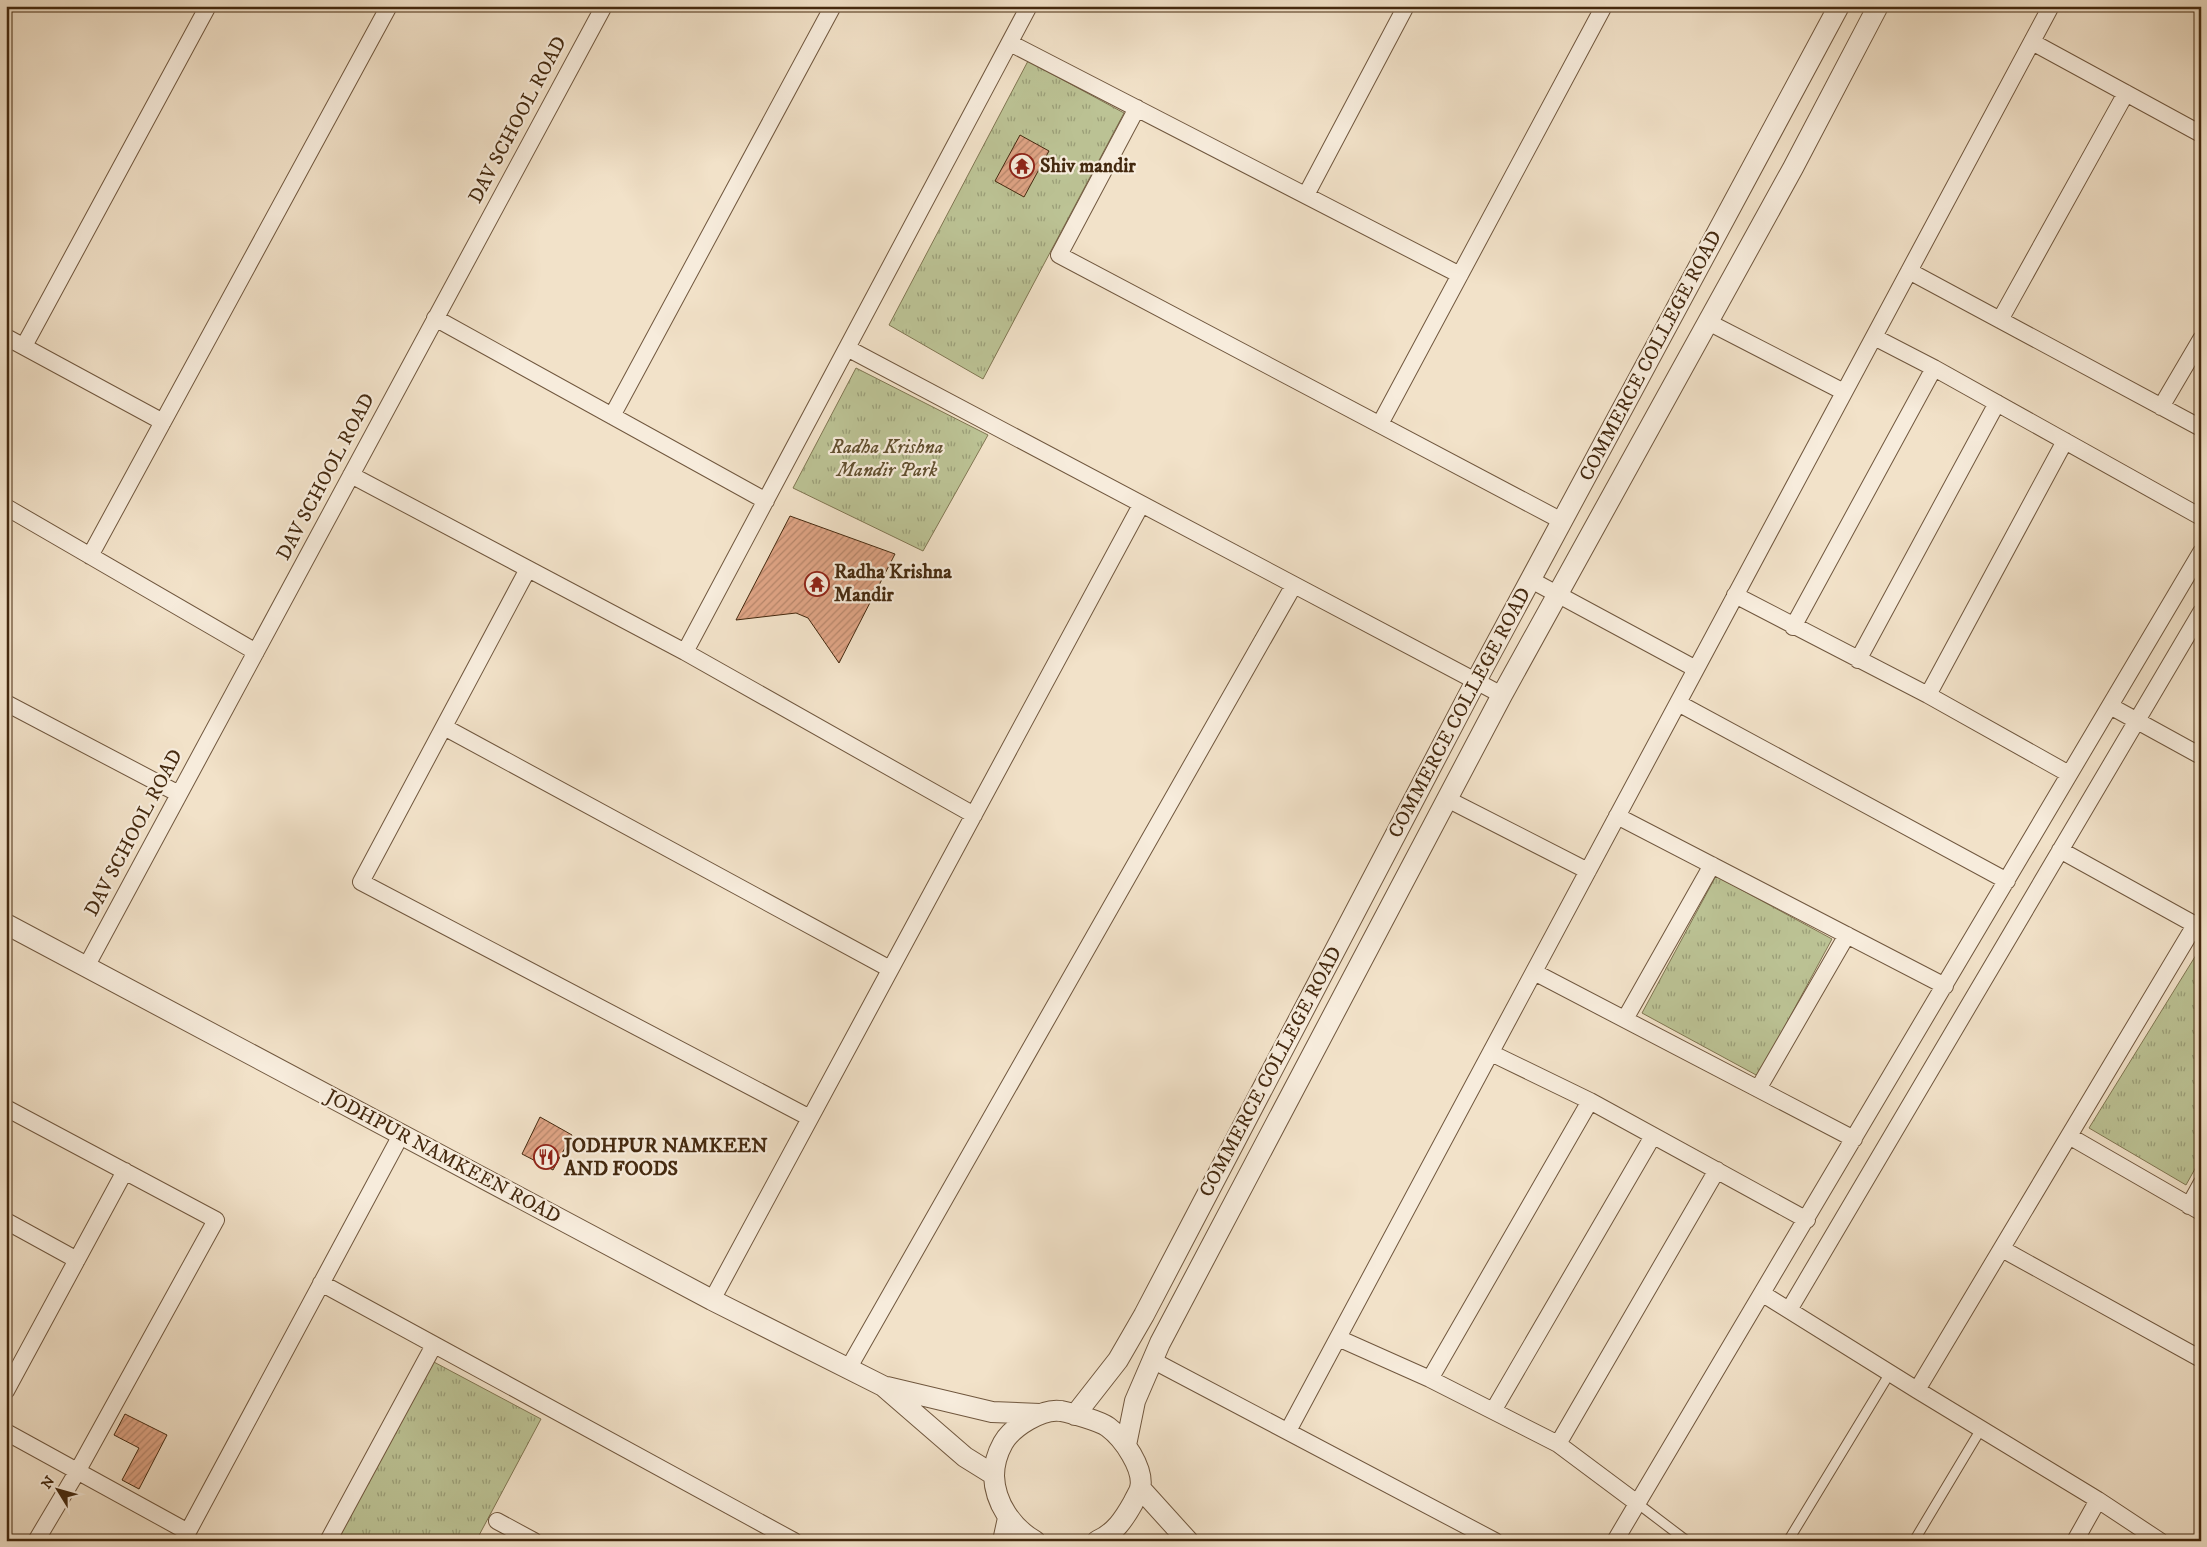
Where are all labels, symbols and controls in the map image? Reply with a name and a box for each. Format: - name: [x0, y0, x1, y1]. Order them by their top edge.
- street label: DAV SCHOOL ROAD: [463, 32, 573, 208]
- temple icon: Shiv mandir: [1009, 153, 1035, 179]
- place label: Shiv mandir: [1040, 154, 1136, 179]
- street label: COMMERCE COLLEGE ROAD: [1574, 226, 1728, 486]
- street label: DAV SCHOOL ROAD: [271, 389, 381, 565]
- park label: Radha Krishna Mandir Park: [830, 435, 943, 483]
- place label: Radha Krishna Mandir: [834, 560, 952, 608]
- temple icon: Radha Krishna Mandir: [804, 571, 830, 597]
- street label: COMMERCE COLLEGE ROAD: [1383, 583, 1537, 843]
- street label: DAV SCHOOL ROAD: [79, 745, 189, 921]
- street label: COMMERCE COLLEGE ROAD: [1194, 942, 1348, 1202]
- street label: JODHPUR NAMKEEN ROAD: [319, 1083, 565, 1230]
- place label: JODHPUR NAMKEEN AND FOODS: [562, 1134, 768, 1182]
- restaurant icon: JODHPUR NAMKEEN AND FOODS: [533, 1144, 559, 1170]
- north arrow: [32, 1464, 82, 1514]
- text: N: [38, 1472, 59, 1493]

